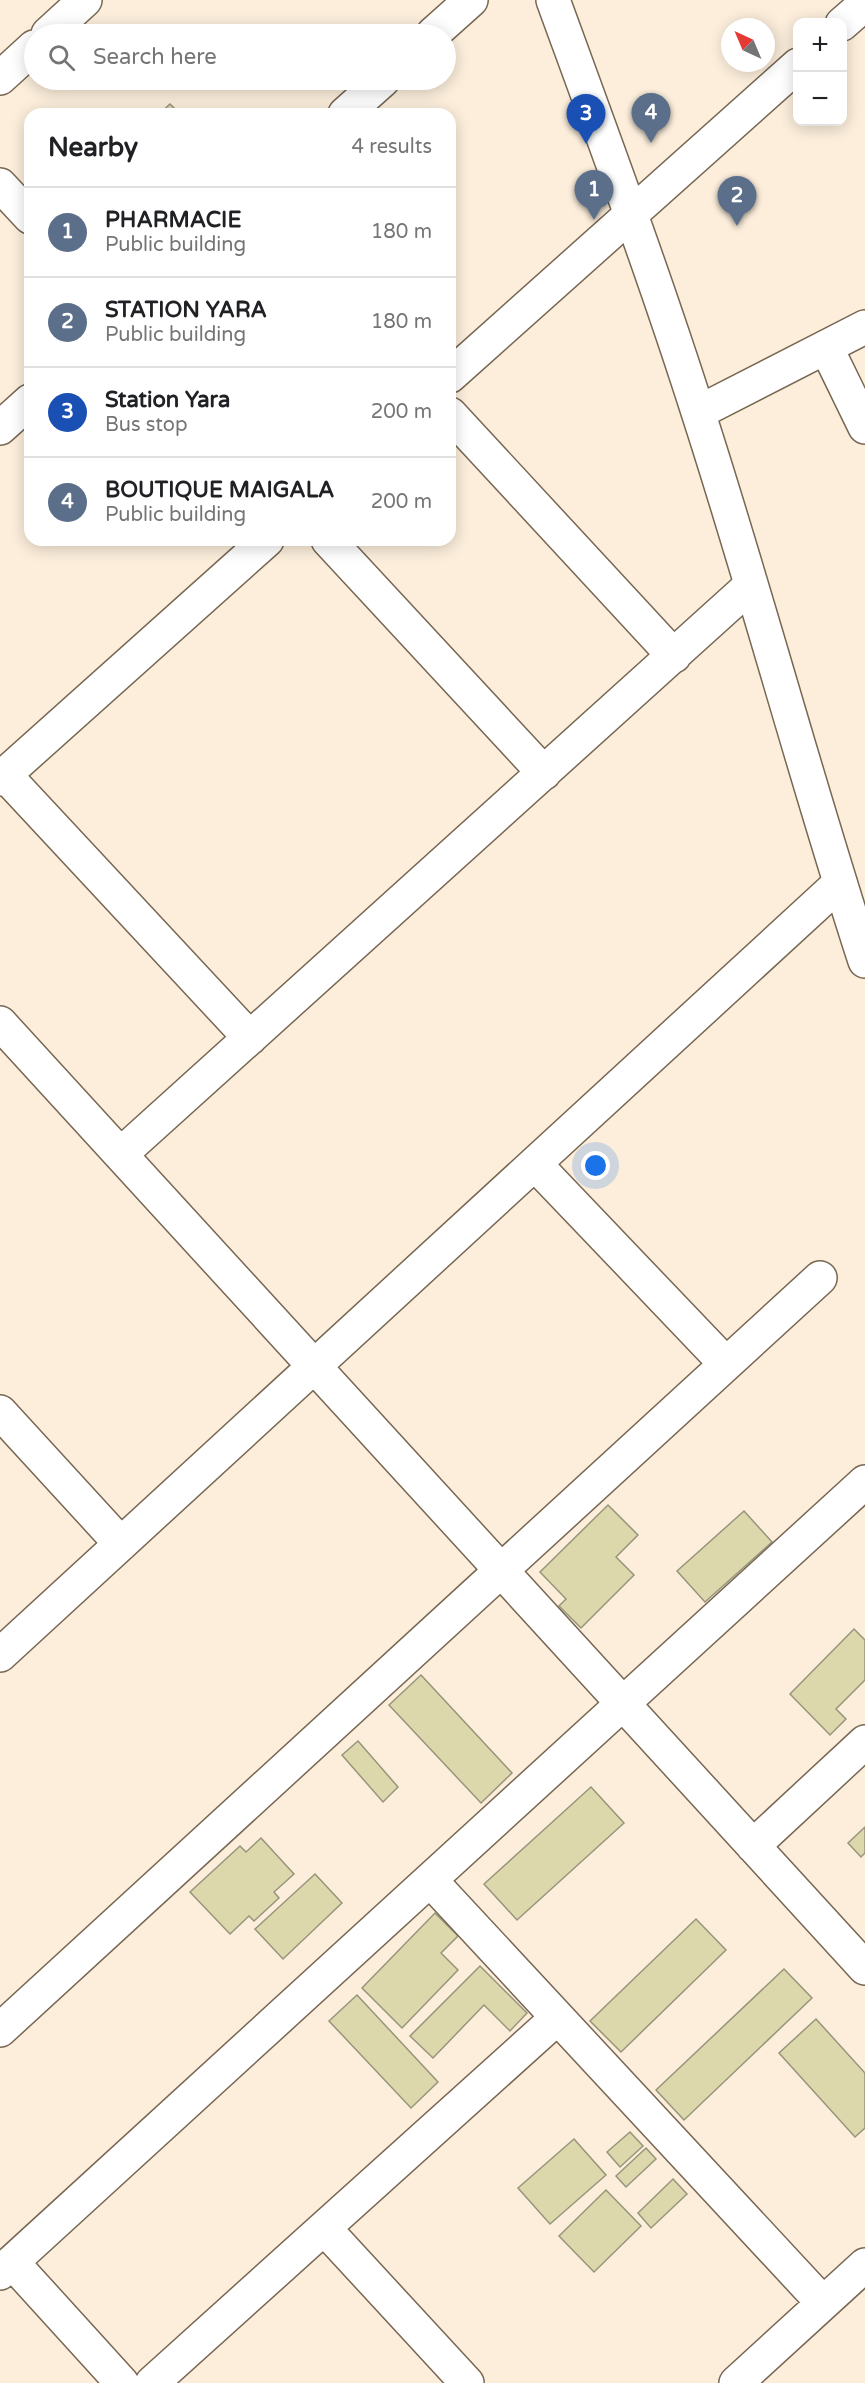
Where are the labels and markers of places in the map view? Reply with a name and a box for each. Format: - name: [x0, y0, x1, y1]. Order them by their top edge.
- pin: 3: [566, 94, 606, 144]
- pin: 4: [632, 94, 670, 143]
- pin: 1: [574, 170, 614, 220]
- pin: 2: [718, 176, 756, 226]

